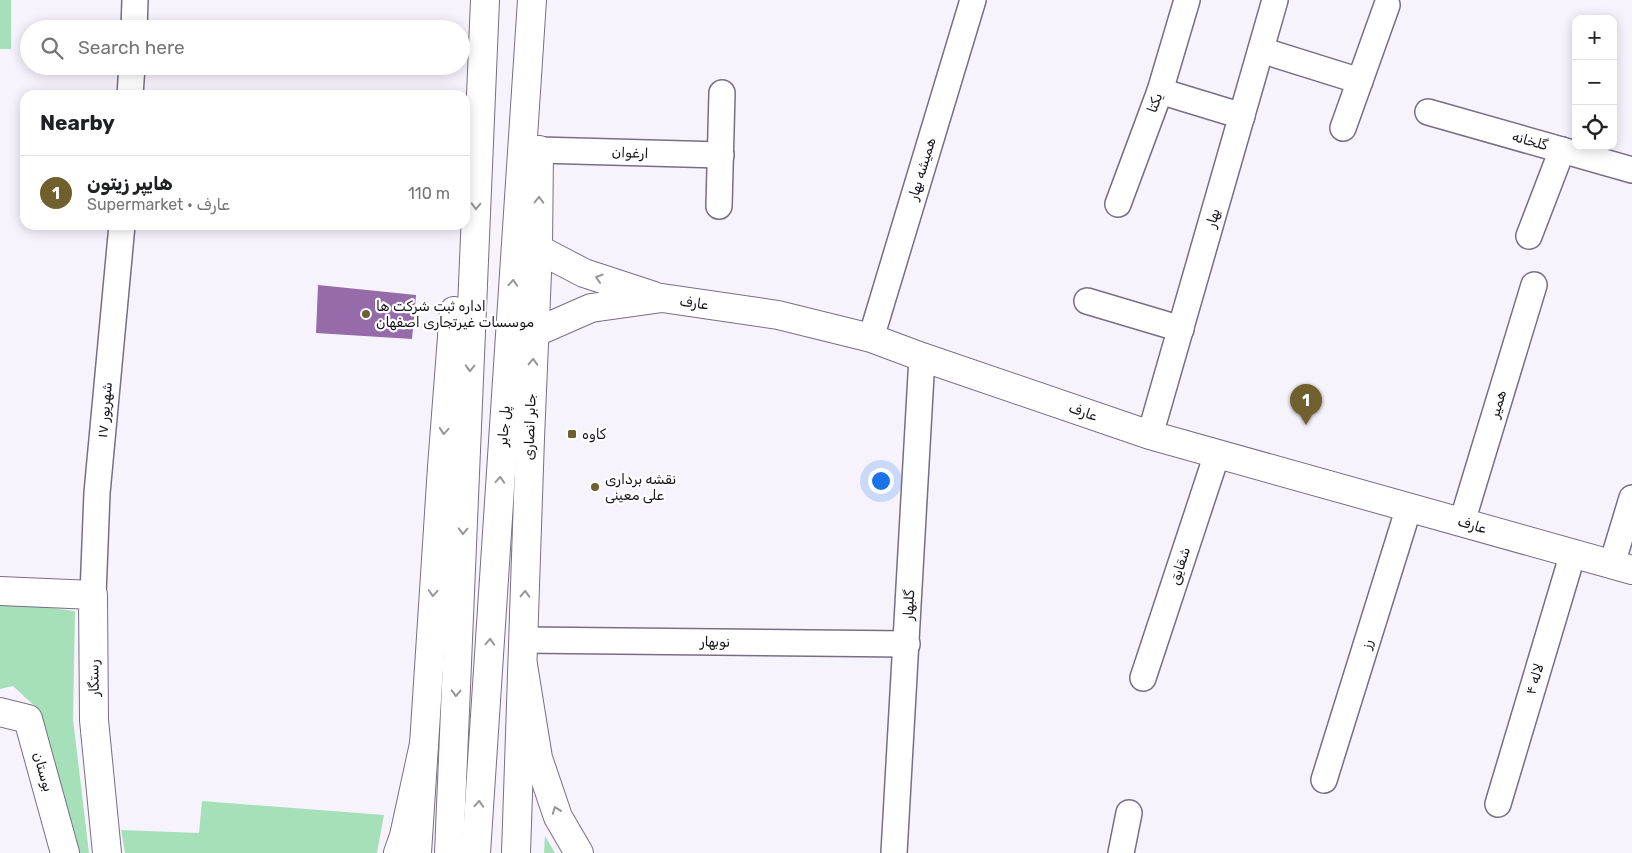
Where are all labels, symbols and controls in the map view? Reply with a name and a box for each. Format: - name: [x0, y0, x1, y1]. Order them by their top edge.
- map controls: [1572, 15, 1617, 150]
- button: +: [1572, 15, 1617, 60]
- search box: [20, 20, 470, 75]
- icon: search: [38, 34, 66, 62]
- text: Search here: [78, 36, 185, 59]
- button: −: [1572, 60, 1617, 105]
- street label: یکتا: [1144, 91, 1166, 115]
- button: locate: [1572, 105, 1617, 150]
- text: Nearby: [40, 110, 115, 135]
- street label: گلخانه: [1510, 128, 1550, 154]
- street label: همیشه بهار: [904, 136, 940, 203]
- street label: ارغوان: [611, 144, 649, 162]
- text: هایپر زیتون: [87, 172, 173, 195]
- text: 1: [52, 184, 60, 203]
- text: 110 m: [408, 184, 450, 203]
- text: Supermarket · عارف: [87, 195, 230, 214]
- one-way arrow: [533, 195, 544, 203]
- one-way arrow: [471, 202, 482, 210]
- street label: بهار: [1202, 206, 1224, 231]
- one-way arrow: [596, 274, 604, 284]
- one-way arrow: [508, 279, 519, 287]
- street label: عارف: [678, 293, 710, 314]
- place label: اداره ثبت شرکت ها موسسات غیرتجاری اصفهان: [376, 298, 534, 331]
- marker: اداره ثبت شرکت ها موسسات غیرتجاری اصفهان: [360, 308, 372, 320]
- one-way arrow: [527, 358, 538, 366]
- one-way arrow: [464, 365, 475, 373]
- street label: ۱۷ شهریور: [94, 381, 116, 439]
- pin: 1: [1290, 384, 1322, 425]
- street label: همیر: [1485, 388, 1510, 421]
- street label: جابر انصاری: [520, 393, 540, 461]
- street label: عارف: [1066, 399, 1100, 425]
- street label: پل جابر: [494, 405, 515, 448]
- place label: کاوه: [582, 426, 607, 443]
- one-way arrow: [439, 427, 450, 435]
- marker: کاوه: [566, 428, 578, 440]
- your location: [868, 468, 894, 494]
- place label: نقشه برداری علی معینی: [605, 471, 676, 504]
- one-way arrow: [495, 476, 506, 484]
- marker: نقشه برداری علی معینی: [589, 481, 601, 493]
- street label: عارف: [1456, 513, 1489, 537]
- one-way arrow: [457, 527, 468, 535]
- street label: شقایق: [1166, 545, 1194, 587]
- one-way arrow: [428, 589, 439, 597]
- street label: گلبهار: [900, 589, 918, 622]
- one-way arrow: [520, 590, 530, 598]
- street label: نوبهار: [699, 633, 730, 651]
- street label: رز: [1357, 637, 1376, 652]
- one-way arrow: [484, 638, 495, 646]
- street label: رستگار: [85, 659, 103, 698]
- street label: لاله ۴: [1522, 661, 1548, 697]
- one-way arrow: [450, 689, 461, 697]
- street label: بوستان: [29, 750, 57, 794]
- one-way arrow: [474, 800, 485, 808]
- one-way arrow: [552, 806, 562, 815]

